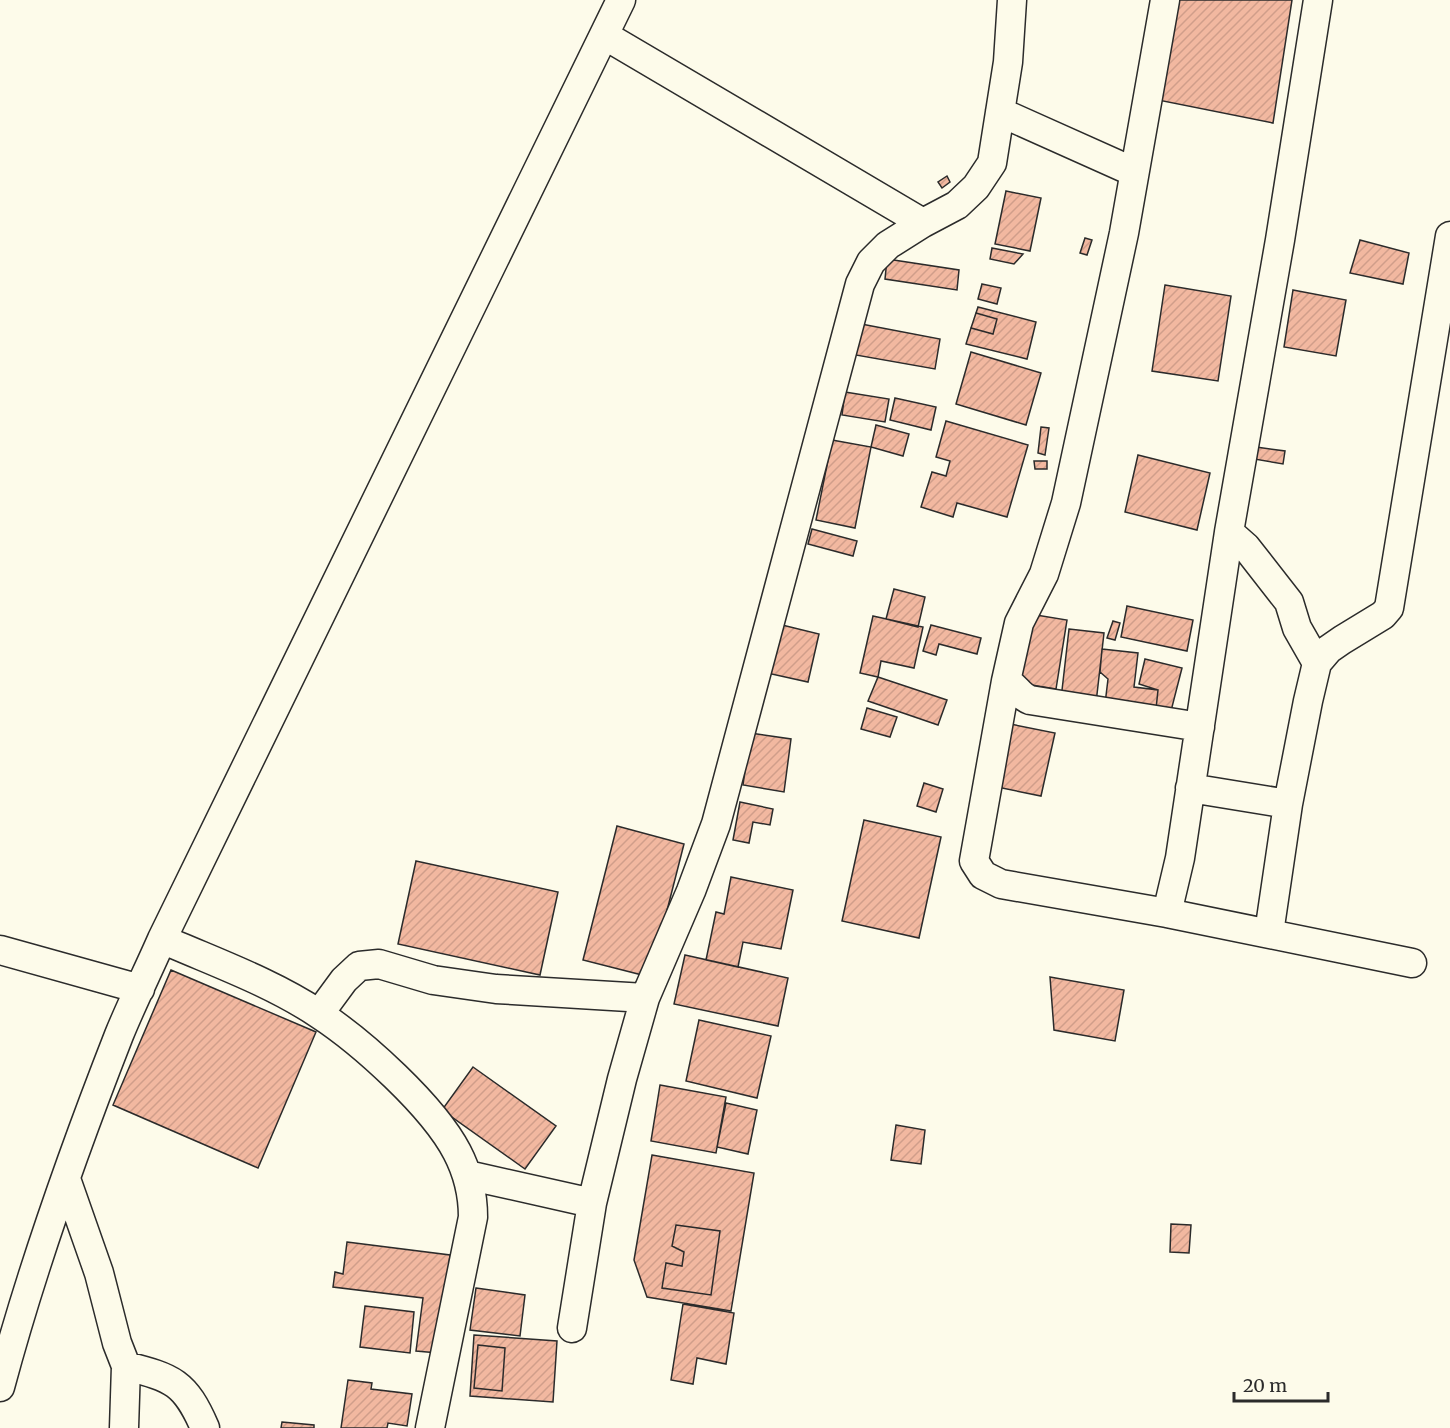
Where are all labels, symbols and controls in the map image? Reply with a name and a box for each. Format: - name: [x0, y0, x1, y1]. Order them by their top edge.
- scale bar: [1234, 1365, 1328, 1403]
- text: 20 m: [1243, 1374, 1287, 1397]

